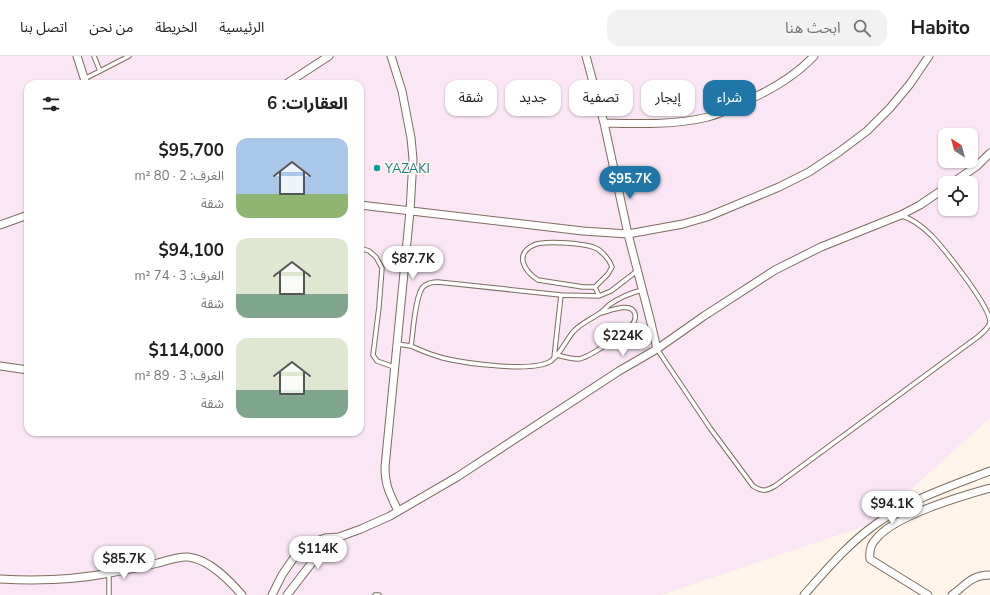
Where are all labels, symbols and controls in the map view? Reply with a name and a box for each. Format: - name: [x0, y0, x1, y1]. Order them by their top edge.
- search box: [607, 10, 887, 46]
- text: Habito: [911, 15, 970, 41]
- icon: search: [851, 17, 873, 39]
- text: اتصل بنا: [20, 18, 67, 37]
- text: من نحن: [89, 18, 133, 37]
- text: الخريطة: [155, 18, 197, 37]
- text: الرئيسية: [219, 18, 264, 37]
- text: ابحث هنا: [785, 18, 841, 38]
- chip: شقة: [445, 80, 497, 116]
- chip: جديد: [505, 80, 561, 116]
- chip: تصفية: [569, 80, 633, 116]
- chip: إيجار: [641, 80, 695, 116]
- chip: شراء: [703, 80, 756, 116]
- text: العقارات: 6: [267, 92, 348, 115]
- icon: filters: [40, 93, 62, 115]
- north arrow: [938, 128, 978, 168]
- map controls: [938, 128, 978, 216]
- text: $95,700: [159, 139, 224, 162]
- icon: home: [268, 154, 316, 202]
- place label: YAZAKI: [384, 160, 430, 178]
- marker: YAZAKI: [372, 163, 382, 173]
- pin: $95.7K: [597, 166, 663, 200]
- text: الغرف: 2 · 80 m²: [134, 167, 224, 185]
- text: $95.7K: [608, 170, 652, 188]
- button: locate: [938, 176, 978, 216]
- text: شقة: [201, 195, 224, 213]
- text: $94,100: [159, 239, 224, 262]
- pin: $87.7K: [380, 246, 446, 280]
- text: $87.7K: [391, 250, 435, 268]
- icon: home: [268, 254, 316, 302]
- text: الغرف: 3 · 74 m²: [134, 267, 224, 285]
- text: شقة: [201, 295, 224, 313]
- pin: $224K: [595, 323, 651, 357]
- text: $224K: [603, 327, 643, 345]
- text: $114,000: [148, 339, 224, 362]
- icon: home: [268, 354, 316, 402]
- text: الغرف: 3 · 89 m²: [134, 367, 224, 385]
- text: شقة: [201, 395, 224, 413]
- pin: $94.1K: [859, 491, 925, 525]
- text: $94.1K: [870, 495, 914, 513]
- pin: $114K: [290, 536, 346, 570]
- text: $114K: [298, 540, 338, 558]
- pin: $85.7K: [91, 546, 157, 580]
- text: $85.7K: [102, 550, 146, 568]

